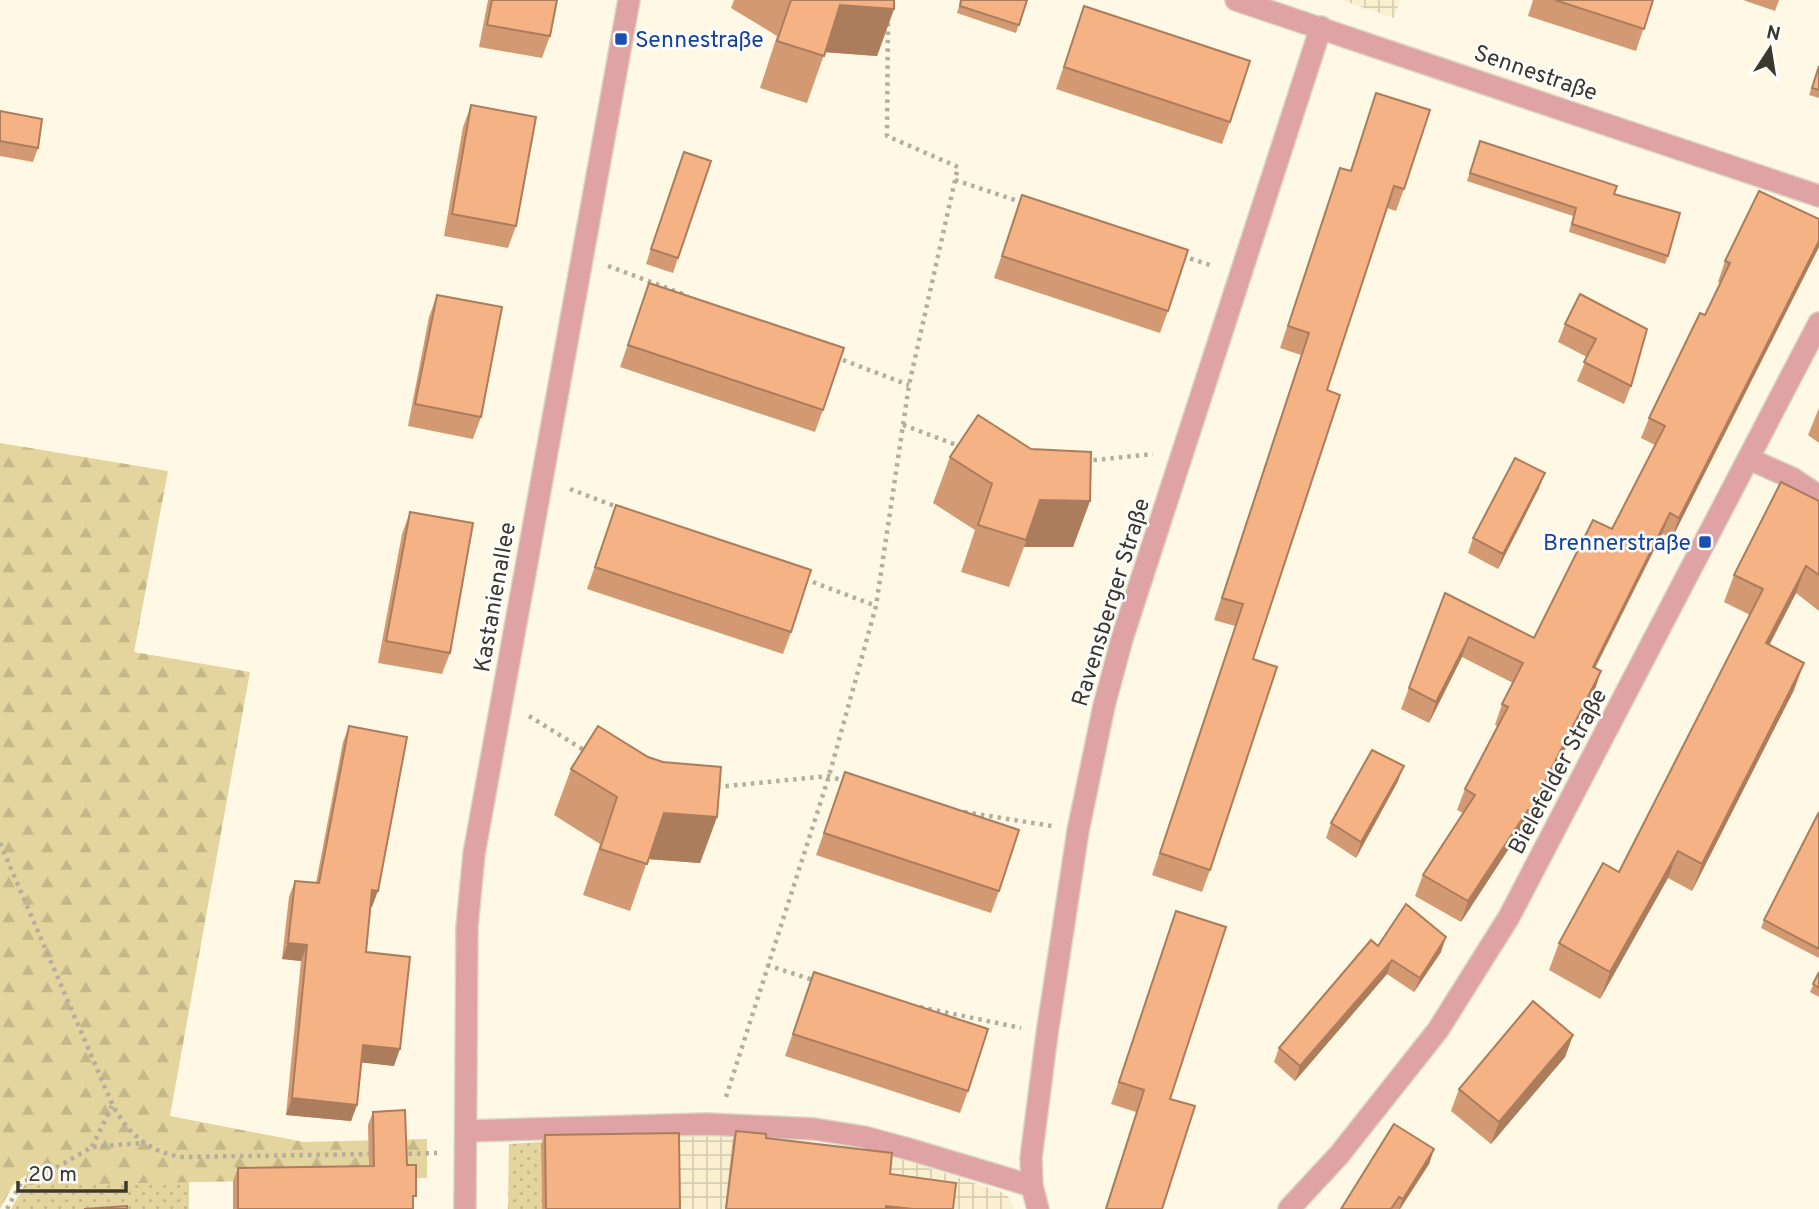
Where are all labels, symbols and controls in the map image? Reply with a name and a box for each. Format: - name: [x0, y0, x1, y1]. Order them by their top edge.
- north arrow: [1735, 14, 1805, 84]
- text: N: [1764, 21, 1782, 47]
- place label: Sennestraße: [635, 27, 764, 56]
- marker: Sennestraße: [613, 31, 629, 47]
- street label: Sennestraße: [1470, 40, 1601, 109]
- street label: Ravensberger Straße: [1067, 495, 1158, 710]
- street label: Kastanienallee: [469, 520, 524, 675]
- place label: Brennerstraße: [1543, 530, 1691, 559]
- marker: Brennerstraße: [1697, 534, 1713, 550]
- street label: Bielefelder Straße: [1503, 684, 1615, 860]
- scale bar: [18, 1150, 126, 1194]
- text: 20 m: [28, 1162, 77, 1189]

